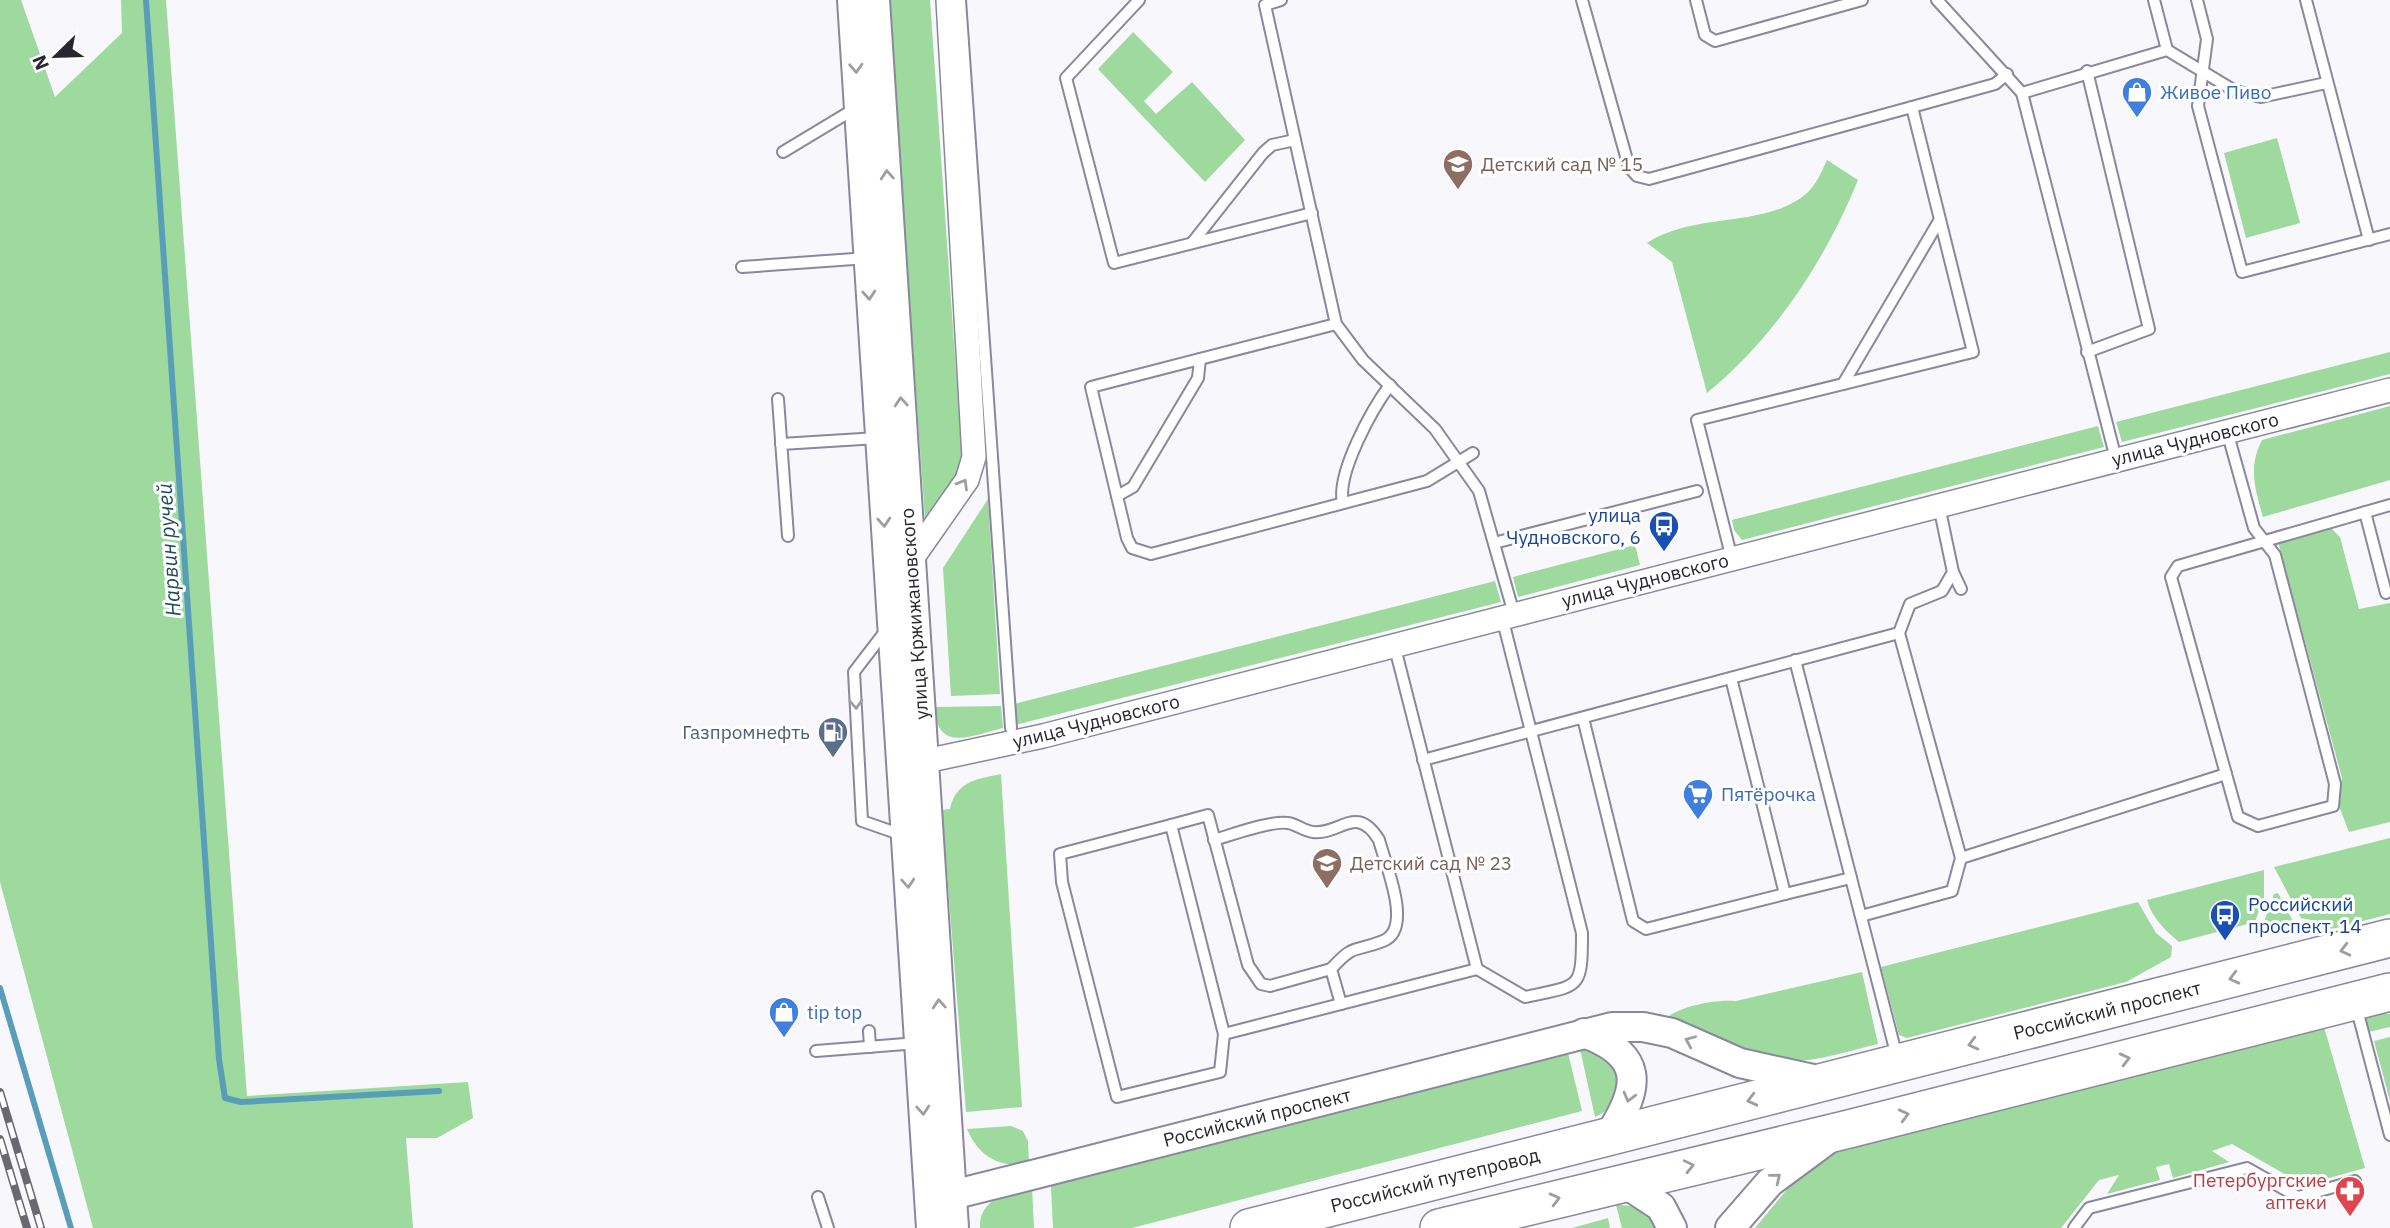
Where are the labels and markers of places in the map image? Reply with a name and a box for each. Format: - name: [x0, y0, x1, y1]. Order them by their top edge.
- shop icon: Живое Пиво: [2120, 75, 2154, 119]
- place label: Живое Пиво: [2160, 80, 2271, 104]
- school or university icon: Детский сад № 15: [1441, 147, 1475, 191]
- place label: Детский сад № 15: [1481, 152, 1643, 176]
- place label: улица Чудновского, 6: [1506, 503, 1641, 549]
- bus stop icon: улица Чудновского, 6: [1647, 509, 1681, 553]
- fuel station icon: Газпромнефть: [816, 715, 850, 759]
- place label: Газпромнефть: [682, 720, 810, 744]
- supermarket icon: Пятёрочка: [1681, 777, 1715, 821]
- place label: Пятёрочка: [1721, 782, 1816, 806]
- school or university icon: Детский сад № 23: [1310, 846, 1344, 890]
- place label: Детский сад № 23: [1350, 851, 1512, 875]
- place label: Российский проспект, 14: [2248, 892, 2362, 938]
- bus stop icon: Российский проспект, 14: [2208, 898, 2242, 942]
- shop icon: tip top: [767, 995, 801, 1039]
- place label: tip top: [807, 1000, 862, 1024]
- place label: Петербургские аптеки: [2193, 1168, 2327, 1214]
- pharmacy icon: Петербургские аптеки: [2333, 1174, 2367, 1218]

